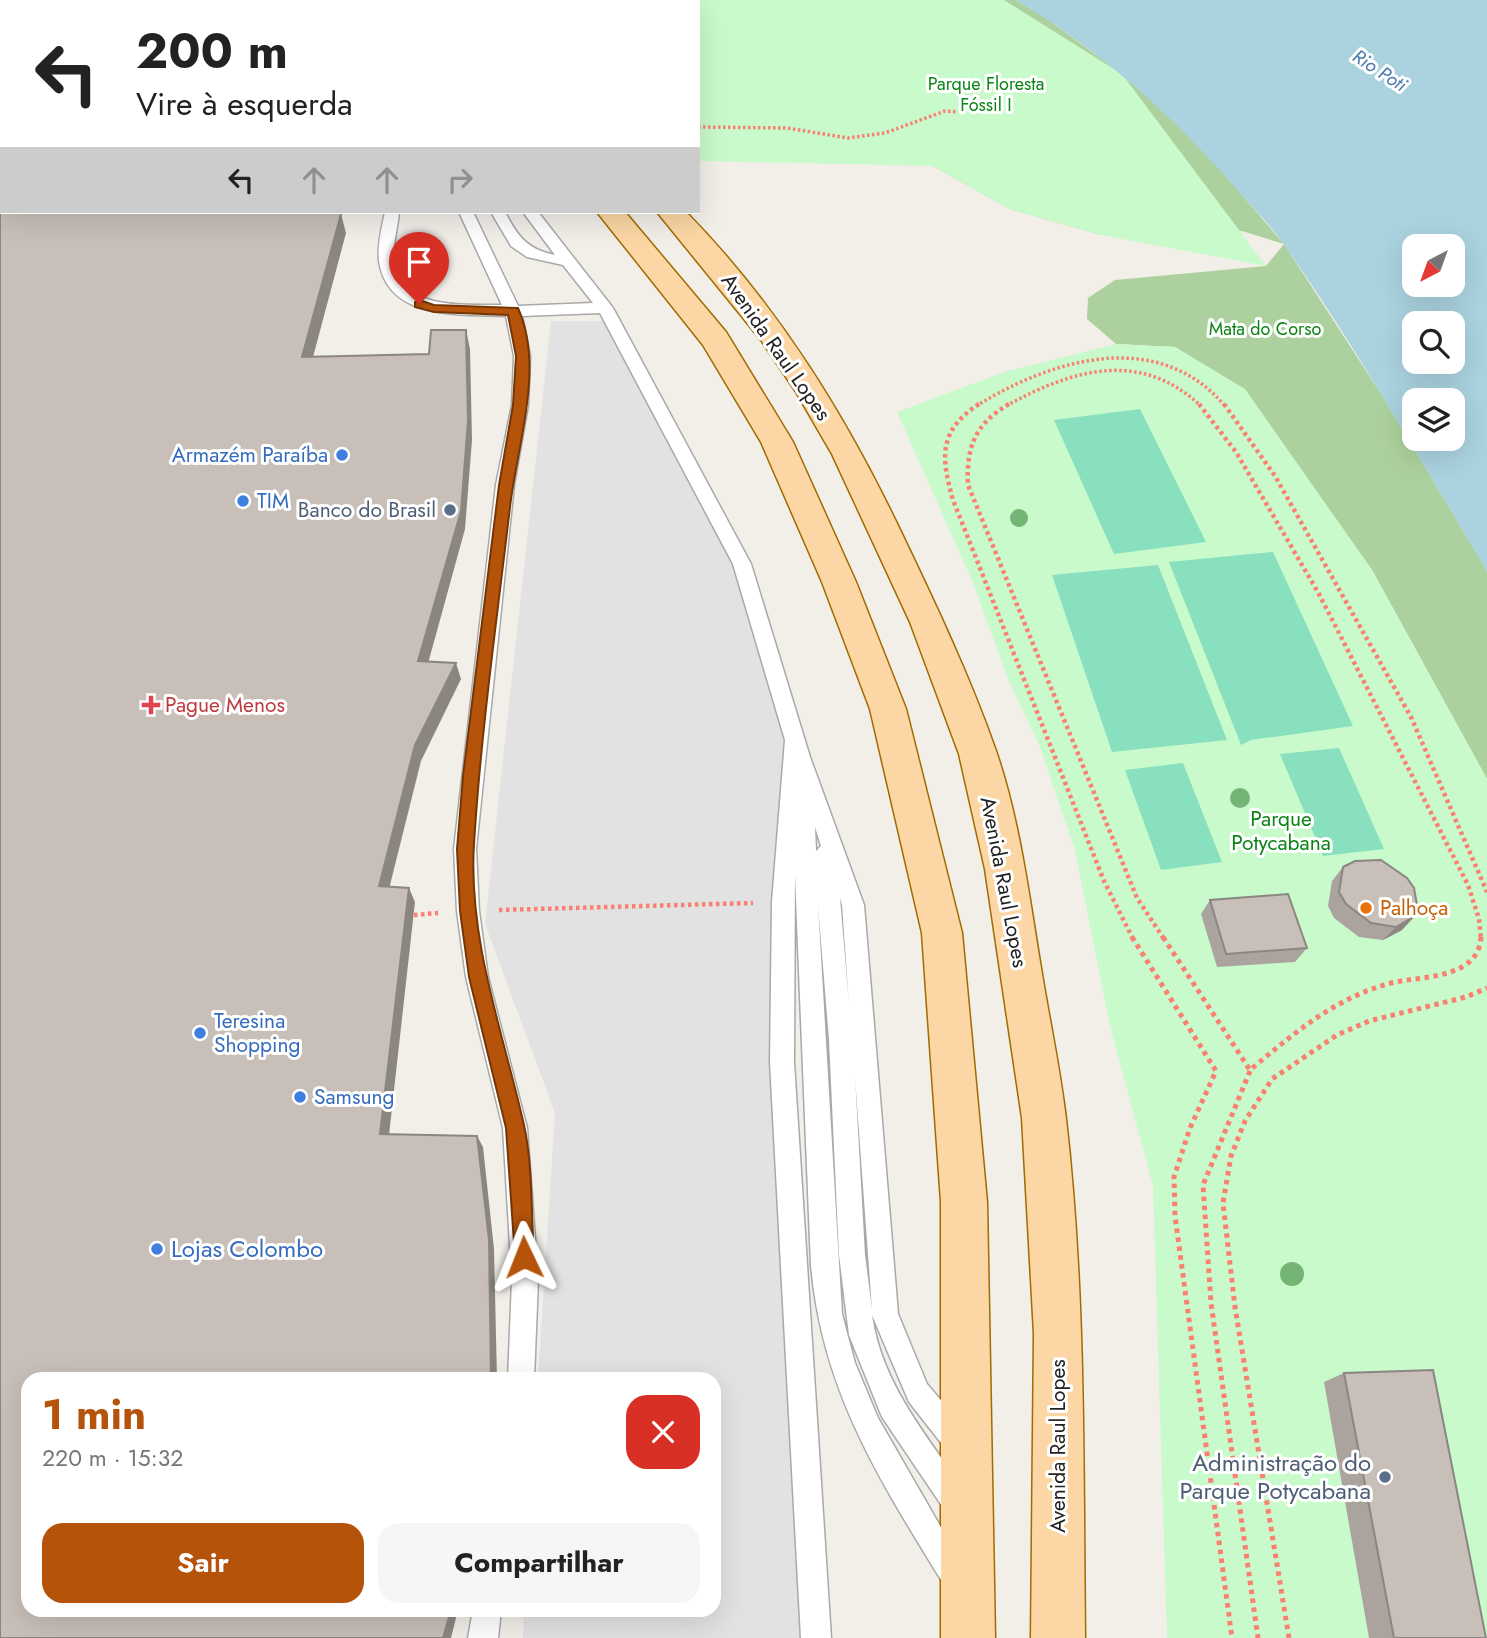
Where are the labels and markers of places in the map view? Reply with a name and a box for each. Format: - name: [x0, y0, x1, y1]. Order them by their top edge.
- pin: [389, 232, 449, 304]
- place label: Armazém Paraíba: [172, 440, 328, 470]
- marker: Armazém Paraíba: [334, 447, 350, 463]
- place label: TIM: [257, 486, 289, 516]
- marker: TIM: [235, 493, 251, 509]
- place label: Banco do Brasil: [298, 495, 436, 525]
- marker: Banco do Brasil: [442, 502, 458, 518]
- place label: Pague Menos: [165, 690, 285, 720]
- marker: Pague Menos: [143, 697, 159, 713]
- place label: Palhoça: [1380, 893, 1448, 923]
- marker: Palhoça: [1358, 900, 1374, 916]
- place label: Teresina Shopping: [214, 1006, 300, 1060]
- marker: Teresina Shopping: [192, 1025, 208, 1041]
- place label: Samsung: [314, 1082, 394, 1112]
- marker: Samsung: [292, 1089, 308, 1105]
- place label: Lojas Colombo: [171, 1231, 323, 1266]
- marker: Lojas Colombo: [149, 1241, 165, 1257]
- place label: Administração do Parque Potycabana: [1179, 1445, 1371, 1508]
- marker: Administração do Parque Potycabana: [1377, 1469, 1393, 1485]

